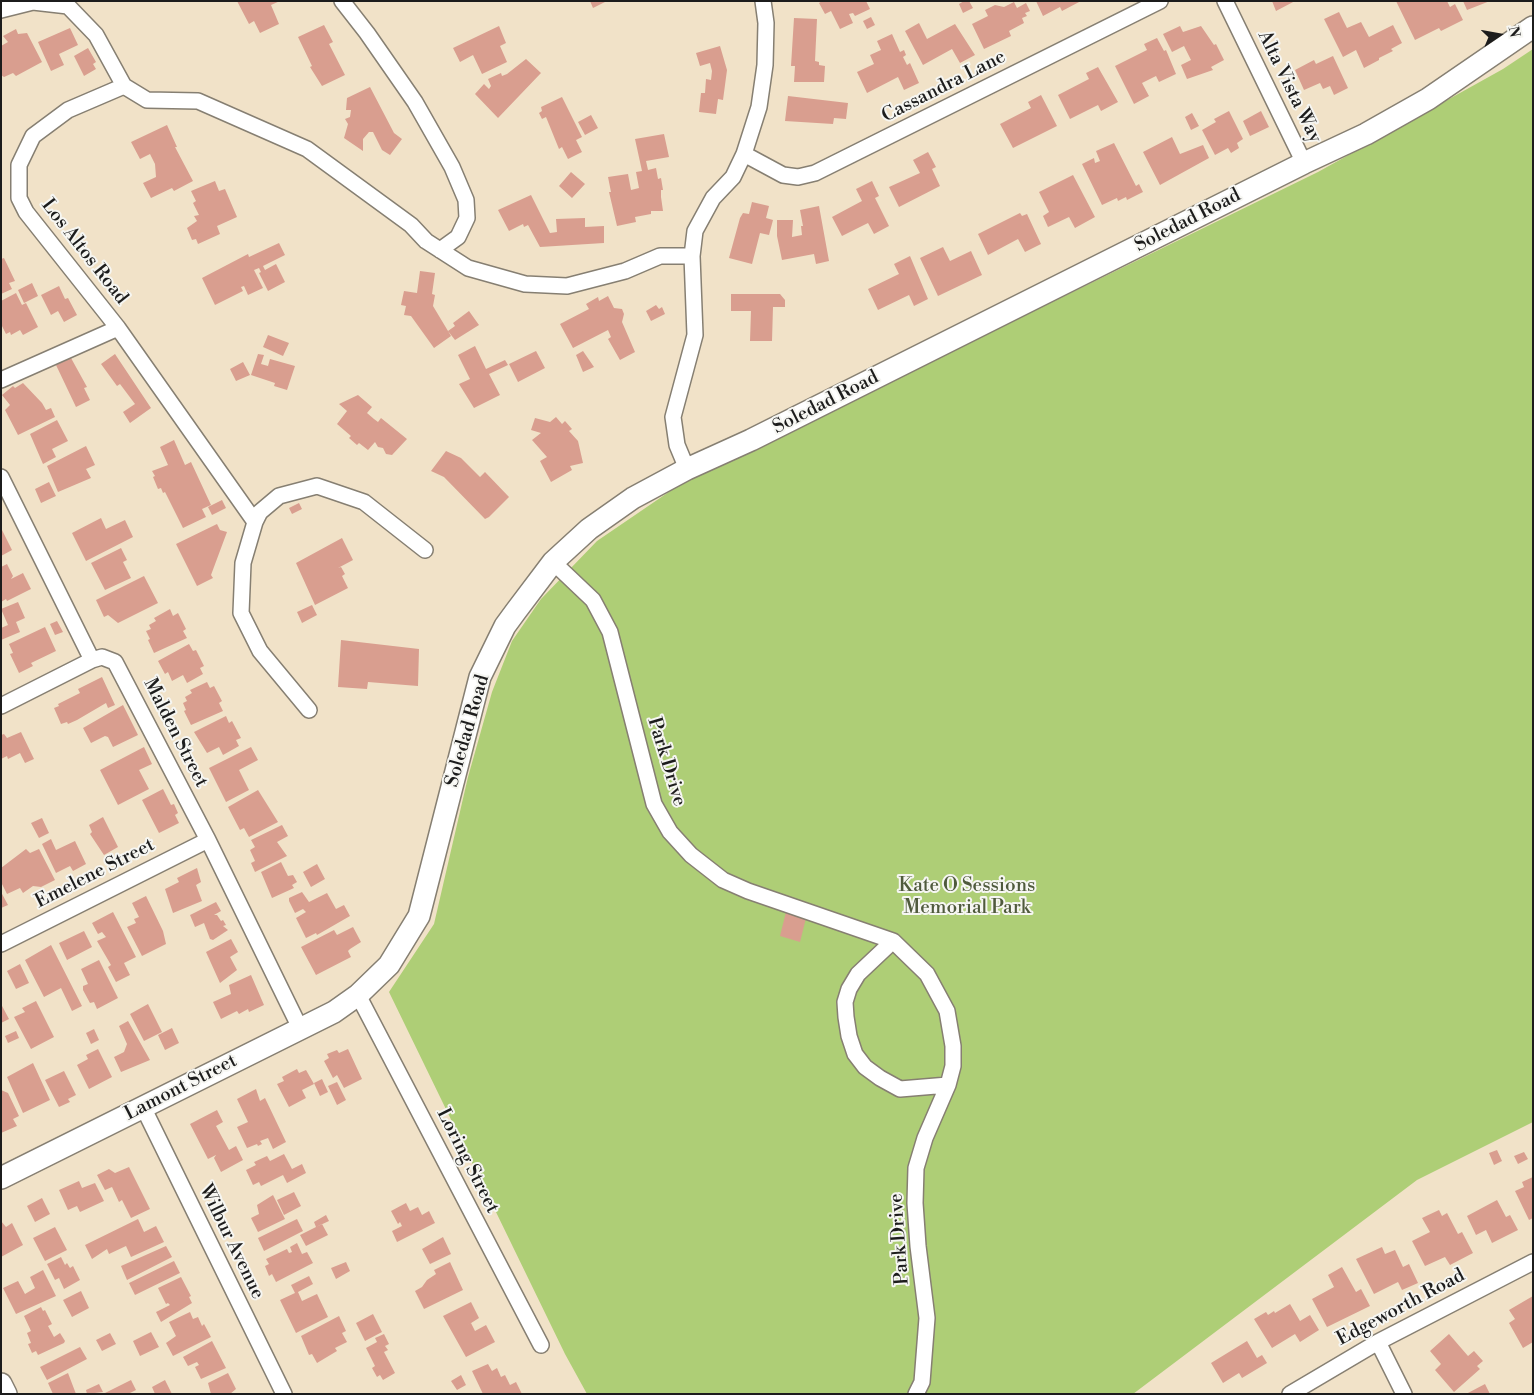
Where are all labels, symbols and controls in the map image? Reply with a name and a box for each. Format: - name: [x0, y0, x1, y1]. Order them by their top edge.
- north arrow: [1474, 10, 1524, 60]
- text: N: [1504, 25, 1524, 39]
- street label: Alta Vista Way: [1252, 27, 1326, 147]
- street label: Cassandra Lane: [878, 46, 1010, 128]
- street label: Soledad Road: [1131, 185, 1245, 257]
- street label: Los Altos Road: [36, 195, 132, 309]
- street label: Soledad Road: [769, 367, 883, 439]
- street label: Soledad Road: [441, 672, 495, 790]
- street label: Malden Street: [138, 675, 212, 791]
- street label: Park Drive: [642, 715, 690, 809]
- street label: Emelene Street: [31, 834, 159, 914]
- park label: Kate O Sessions Memorial Park: [899, 875, 1035, 919]
- street label: Lamont Street: [121, 1050, 241, 1126]
- street label: Loring Street: [431, 1105, 503, 1217]
- street label: Wilbur Avenue: [193, 1181, 269, 1303]
- street label: Park Drive: [885, 1192, 915, 1286]
- street label: Edgeworth Road: [1333, 1265, 1469, 1351]

